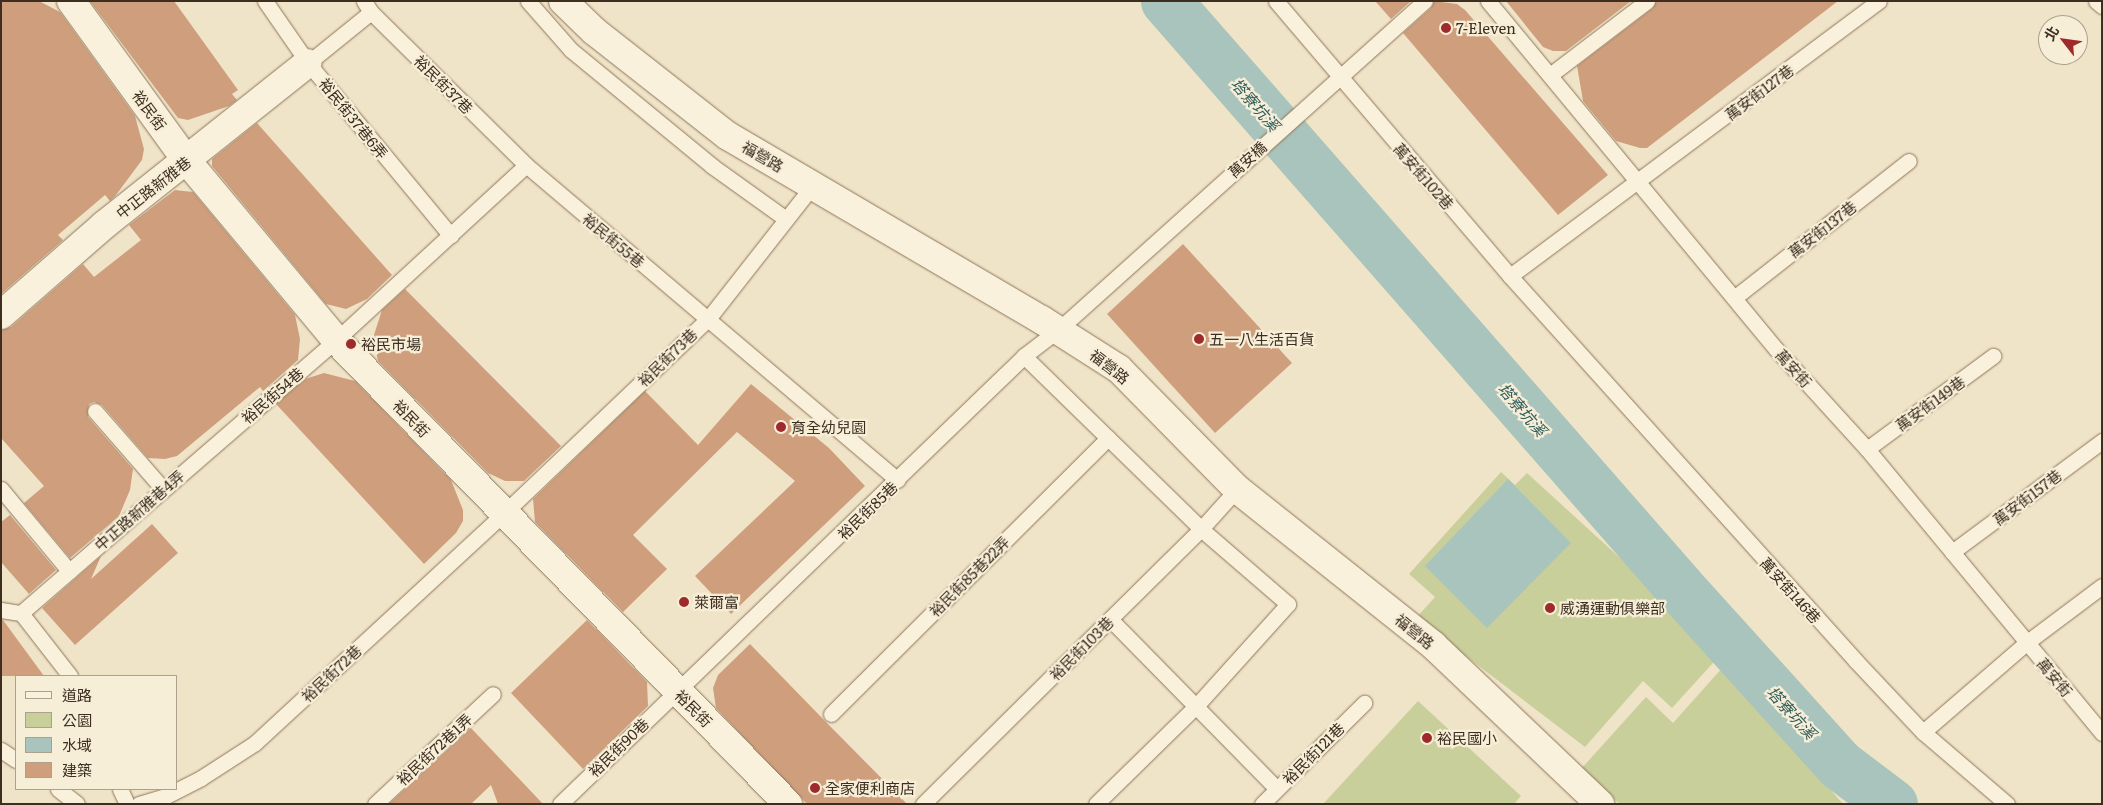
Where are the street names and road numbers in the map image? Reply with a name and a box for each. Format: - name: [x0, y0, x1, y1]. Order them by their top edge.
- street label: 裕民街37巷: [411, 51, 477, 117]
- street label: 萬安街127巷: [1721, 60, 1797, 124]
- street label: 裕民街37巷6弄: [316, 74, 392, 162]
- street label: 裕民街: [129, 87, 171, 133]
- street label: 福營路: [739, 137, 787, 175]
- street label: 萬安橋: [1224, 137, 1270, 181]
- street label: 萬安街102巷: [1390, 139, 1458, 213]
- street label: 中正路新雅巷: [112, 152, 194, 222]
- street label: 萬安街137巷: [1784, 197, 1860, 261]
- street label: 裕民街55巷: [579, 209, 649, 271]
- street label: 裕民街73巷: [634, 324, 700, 390]
- street label: 福營路: [1087, 345, 1133, 387]
- street label: 萬安街: [1772, 345, 1816, 391]
- street label: 裕民街54巷: [237, 363, 307, 427]
- street label: 萬安街149巷: [1892, 372, 1968, 434]
- street label: 裕民街: [390, 396, 434, 440]
- street label: 萬安街157巷: [1989, 465, 2065, 529]
- street label: 中正路新雅巷4弄: [90, 466, 188, 554]
- street label: 裕民街85巷: [833, 477, 901, 543]
- street label: 裕民街85巷22弄: [925, 532, 1013, 620]
- street label: 萬安街146巷: [1757, 554, 1825, 626]
- street label: 福營路: [1392, 610, 1438, 652]
- street label: 裕民街103巷: [1045, 612, 1117, 684]
- street label: 裕民街72巷: [297, 641, 365, 705]
- street label: 萬安街: [2034, 654, 2076, 700]
- street label: 裕民街: [672, 686, 716, 730]
- street label: 裕民街72巷1弄: [393, 710, 475, 788]
- street label: 裕民街90巷: [584, 714, 652, 780]
- street label: 裕民街121巷: [1278, 718, 1348, 788]

